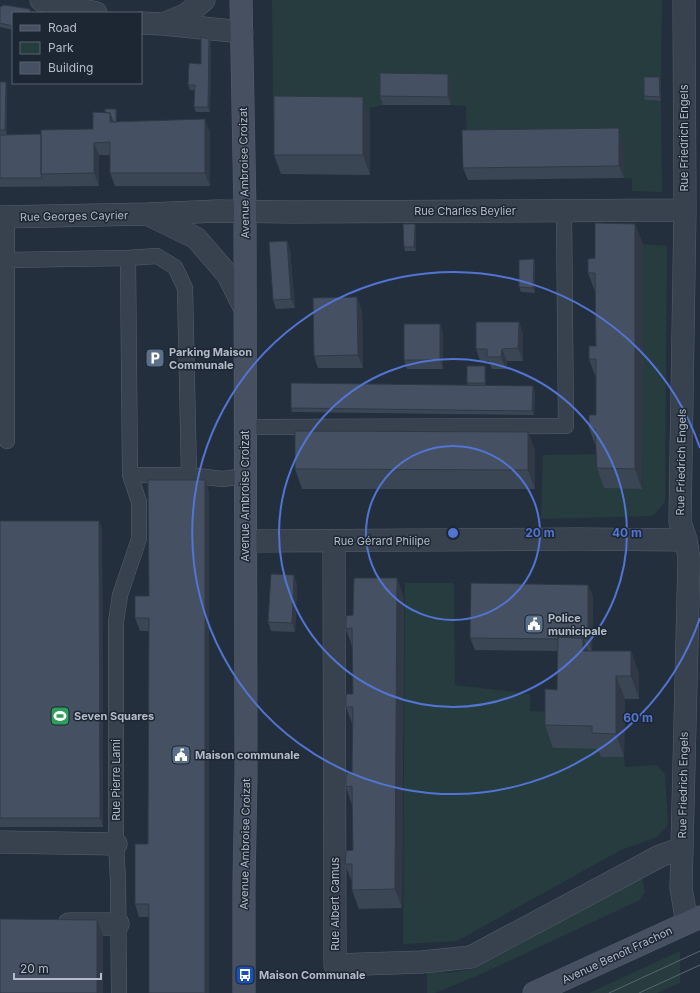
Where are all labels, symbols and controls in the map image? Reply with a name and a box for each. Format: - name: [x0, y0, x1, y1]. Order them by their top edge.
- legend: [12, 12, 142, 84]
- text: Road: [48, 20, 77, 35]
- text: Park: [48, 40, 74, 55]
- text: Building: [48, 60, 93, 75]
- street label: Rue Friedrich Engels: [677, 84, 691, 192]
- street label: Avenue Ambroise Croizat: [236, 107, 252, 239]
- street label: Rue Charles Beylier: [414, 204, 516, 218]
- street label: Rue Georges Cayrier: [20, 208, 128, 224]
- place label: Parking Maison Communale: [169, 345, 252, 372]
- parking icon: Parking Maison Communale: [144, 347, 166, 369]
- street label: Rue Friedrich Engels: [673, 408, 689, 516]
- street label: Avenue Ambroise Croizat: [238, 430, 252, 562]
- text: 20 m: [525, 525, 555, 540]
- text: 40 m: [612, 525, 642, 540]
- centre of rings: [446, 526, 460, 540]
- street label: Rue Gérard Philipe: [334, 534, 430, 548]
- place label: Police municipale: [548, 611, 608, 638]
- public building icon: Police municipale: [523, 613, 545, 635]
- sports icon: Seven Squares: [49, 705, 71, 727]
- place label: Seven Squares: [74, 709, 154, 723]
- text: 60 m: [623, 710, 653, 725]
- street label: Rue Friedrich Engels: [675, 731, 691, 839]
- street label: Rue Pierre Lami: [109, 739, 123, 821]
- public building icon: Maison communale: [170, 744, 192, 766]
- place label: Maison communale: [195, 748, 300, 762]
- street label: Avenue Ambroise Croizat: [237, 778, 253, 910]
- street label: Rue Albert Camus: [328, 857, 342, 951]
- street label: Avenue Benoît Frachon: [560, 923, 674, 987]
- scale bar: [14, 955, 101, 981]
- text: 20 m: [20, 961, 49, 976]
- bus stop icon: Maison Communale: [234, 964, 256, 986]
- place label: Maison Communale: [259, 968, 366, 982]

